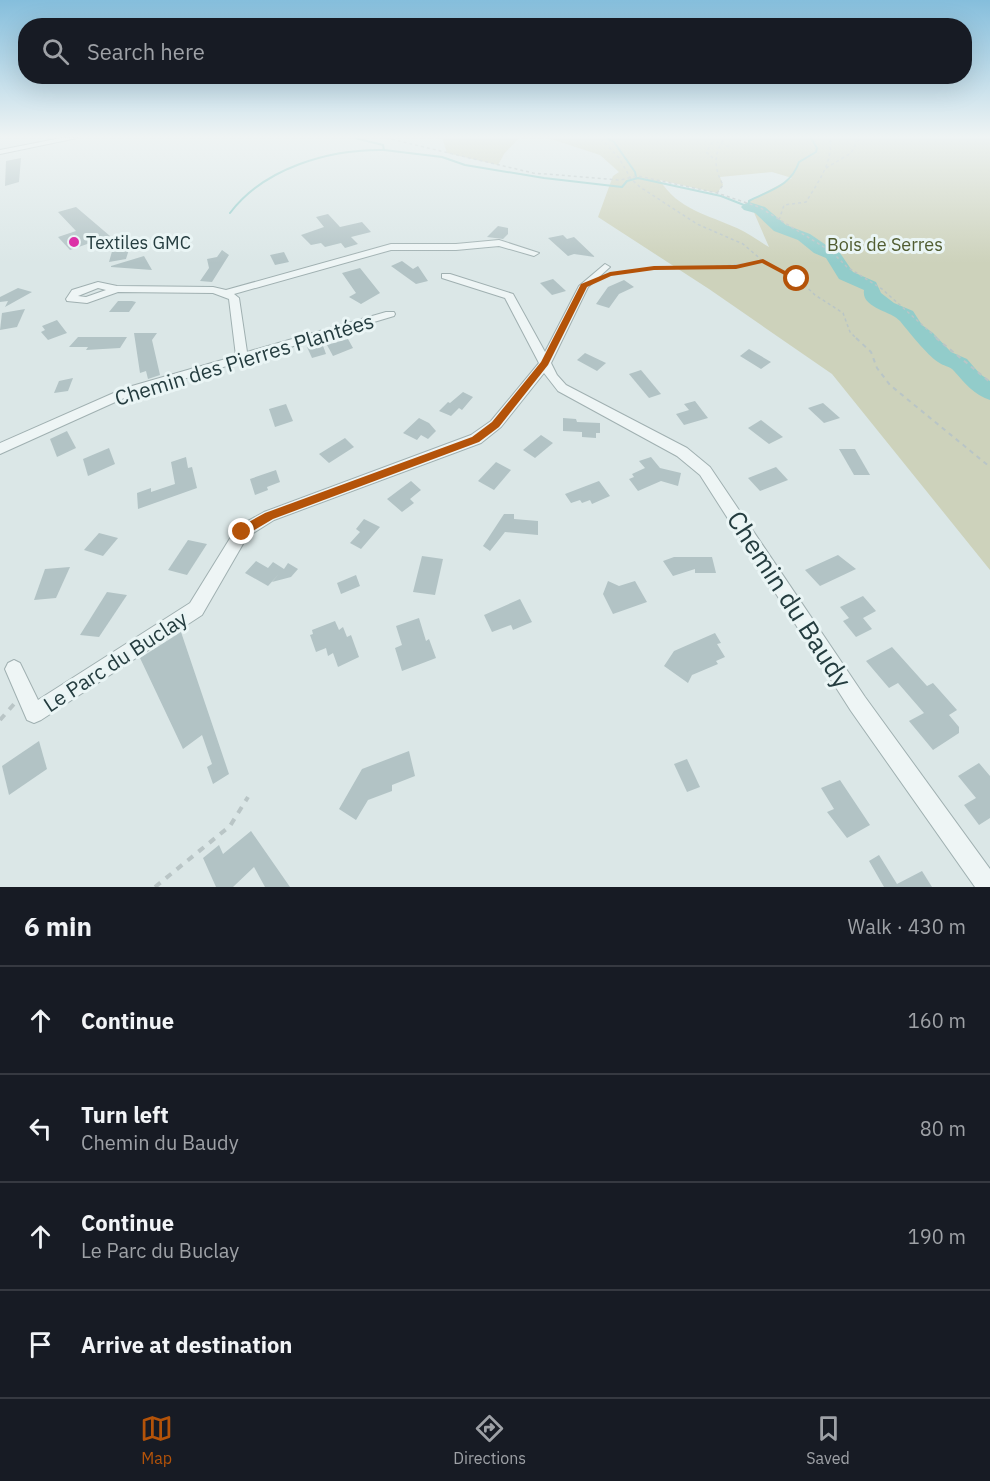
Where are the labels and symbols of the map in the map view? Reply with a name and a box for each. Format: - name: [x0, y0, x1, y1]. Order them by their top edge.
- place label: Textiles GMC: [86, 231, 191, 254]
- park label: Bois de Serres: [827, 233, 943, 256]
- marker: Textiles GMC: [67, 235, 81, 249]
- route start: [783, 265, 809, 291]
- street label: Chemin des Pierres Plantées: [111, 306, 377, 412]
- street label: Chemin du Baudy: [720, 504, 860, 694]
- route end: [228, 518, 254, 544]
- street label: Le Parc du Buclay: [38, 604, 193, 718]

